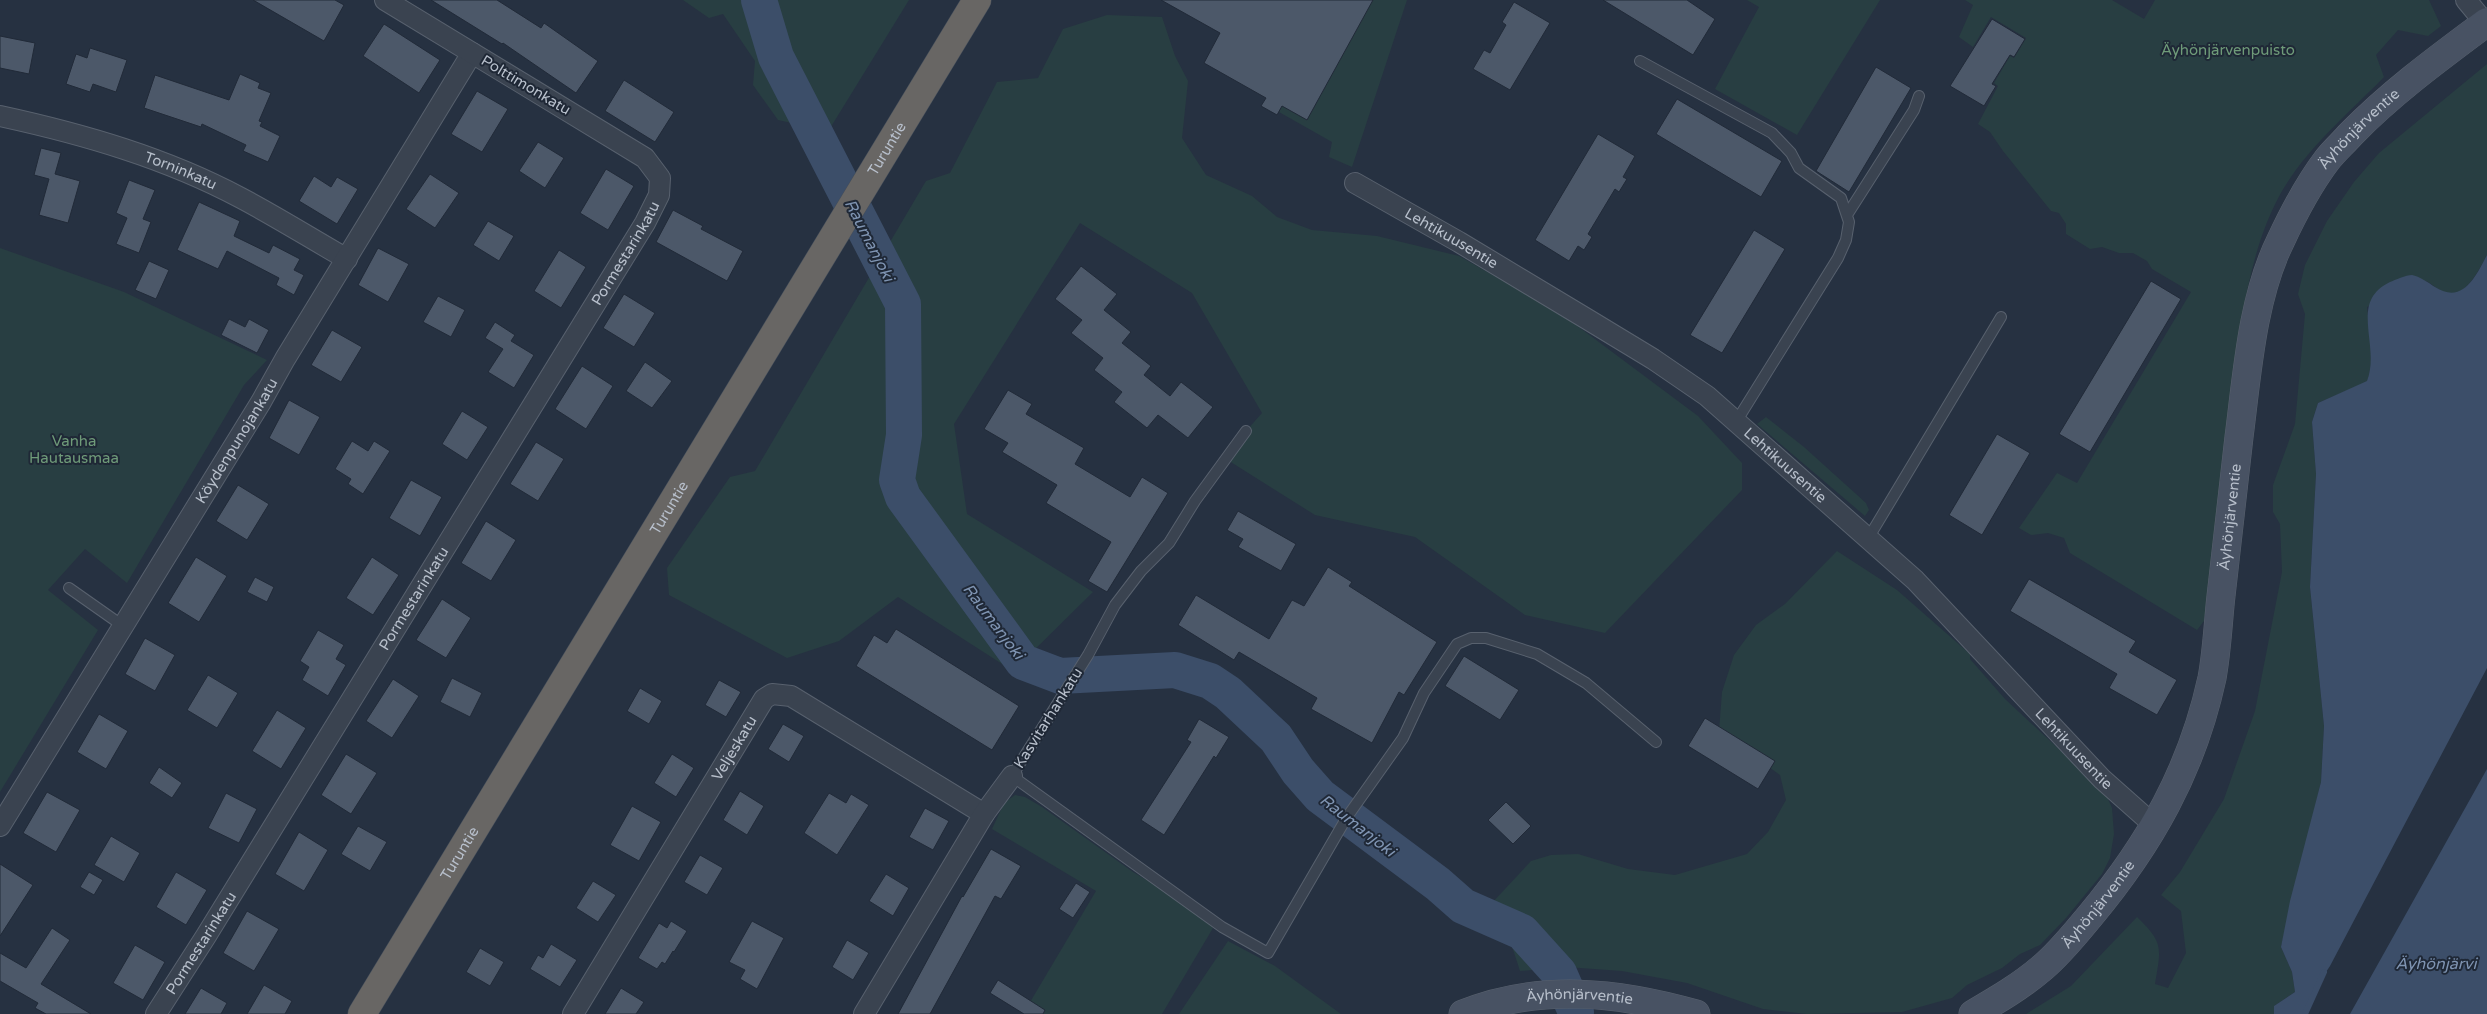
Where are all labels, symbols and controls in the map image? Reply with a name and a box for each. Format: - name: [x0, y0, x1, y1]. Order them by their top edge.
- park label: Äyhönjärvenpuisto: [2161, 41, 2295, 59]
- street label: Polttimonkatu: [478, 51, 574, 119]
- street label: Äyhönjärventie: [2314, 85, 2403, 173]
- street label: Turuntie: [864, 119, 910, 179]
- street label: Torninkatu: [142, 148, 220, 193]
- water label: Raumanjoki: [840, 196, 899, 287]
- street label: Pormestarinkatu: [588, 198, 663, 309]
- street label: Lehtikuusentie: [1402, 204, 1501, 272]
- street label: Köydenpunojankatu: [192, 375, 281, 507]
- street label: Lehtikuusentie: [1740, 424, 1830, 507]
- park label: Vanha Hautausmaa: [29, 432, 119, 467]
- street label: Äyhönjärventie: [2215, 463, 2245, 571]
- street label: Turuntie: [646, 478, 692, 538]
- street label: Pormestarinkatu: [375, 543, 452, 654]
- water label: Raumanjoki: [958, 580, 1029, 665]
- street label: Kasvitarhankatu: [1010, 664, 1086, 772]
- street label: Lehtikuusentie: [2031, 705, 2116, 793]
- street label: Veljeskatu: [708, 712, 761, 784]
- water label: Raumanjoki: [1316, 790, 1401, 863]
- street label: Turuntie: [436, 823, 483, 883]
- street label: Äyhönjärventie: [2058, 857, 2139, 952]
- street label: Pormestarinkatu: [162, 888, 240, 998]
- water label: Äyhönjärvi: [2396, 954, 2478, 974]
- street label: Äyhönjärventie: [1525, 985, 1634, 1008]

